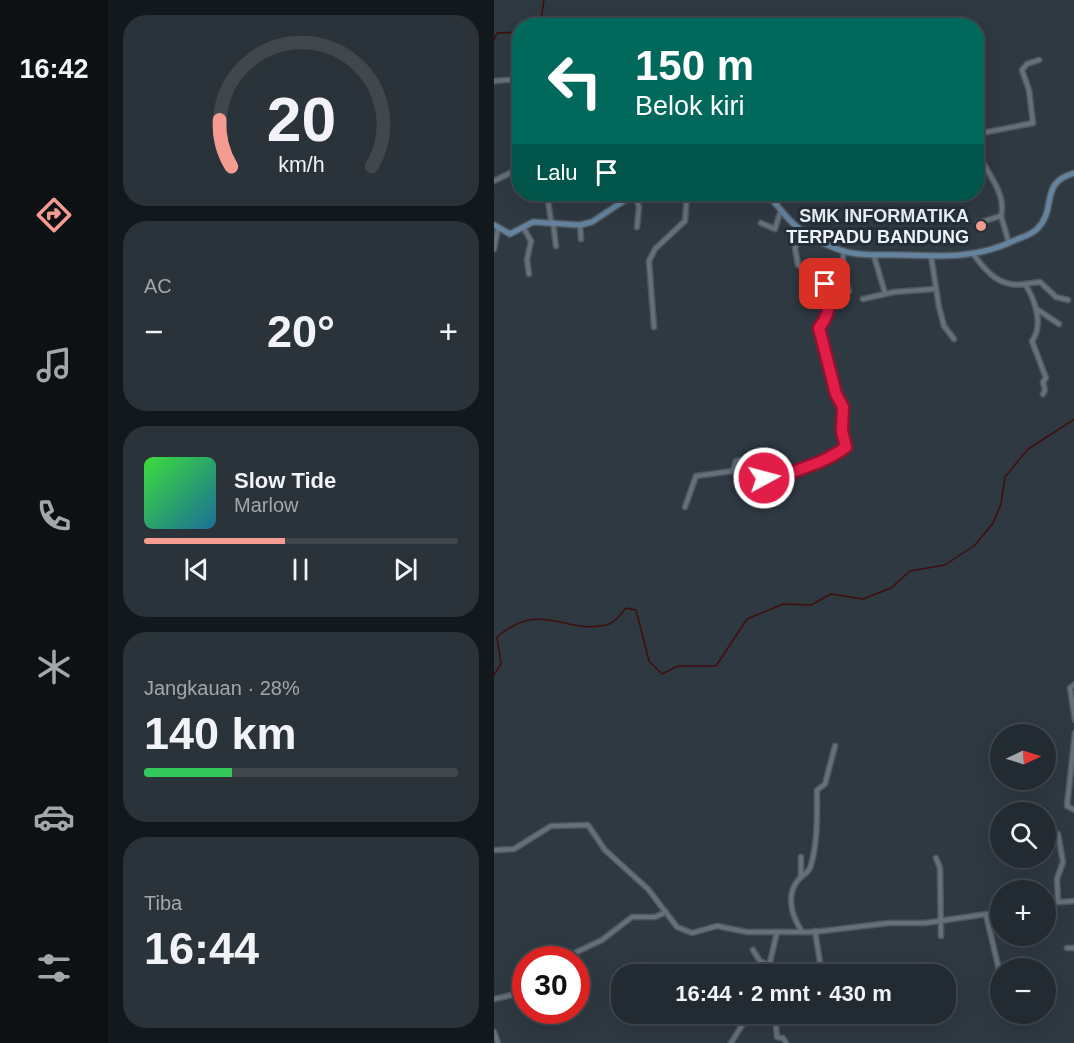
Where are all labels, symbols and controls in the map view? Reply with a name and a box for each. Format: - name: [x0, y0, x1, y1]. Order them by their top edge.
- icon: left: [536, 42, 614, 120]
- text: 150 m: [635, 42, 754, 89]
- text: 16:42: [19, 54, 89, 84]
- text: 20: [266, 85, 336, 154]
- text: Belok kiri: [635, 91, 745, 121]
- text: km/h: [278, 154, 324, 178]
- icon: arrive: [590, 156, 623, 189]
- text: Lalu: [536, 160, 578, 185]
- icon: directions: [33, 194, 75, 236]
- place label: SMK INFORMATIKA TERPADU BANDUNG: [786, 206, 969, 247]
- marker: SMK INFORMATIKA TERPADU BANDUNG: [974, 219, 988, 233]
- pin: [799, 258, 850, 309]
- icon: arrive: [808, 267, 841, 300]
- text: AC: [144, 275, 172, 297]
- text: 20°: [267, 306, 335, 357]
- text: −: [144, 313, 163, 350]
- text: +: [439, 313, 458, 350]
- icon: music: [33, 344, 75, 386]
- position arrow: [732, 446, 796, 510]
- text: Slow Tide: [234, 468, 336, 493]
- text: Marlow: [234, 494, 298, 516]
- icon: phone: [33, 495, 75, 537]
- icon: previous: [180, 553, 213, 586]
- icon: pause: [284, 553, 317, 586]
- icon: next: [389, 553, 422, 586]
- icon: climate: [33, 646, 75, 688]
- text: Jangkauan · 28%: [144, 677, 300, 699]
- text: 140 km: [144, 708, 297, 759]
- north arrow: [990, 724, 1056, 790]
- map controls: [990, 724, 1056, 1024]
- icon: car: [33, 796, 75, 838]
- button: search: [990, 802, 1056, 868]
- button: +: [990, 880, 1056, 946]
- text: Tiba: [144, 892, 182, 914]
- text: 16:44: [144, 923, 259, 974]
- speed limit sign: 30: [512, 946, 590, 1024]
- icon: filters: [33, 947, 75, 989]
- button: −: [990, 958, 1056, 1024]
- text: 16:44 · 2 mnt · 430 m: [675, 981, 892, 1006]

